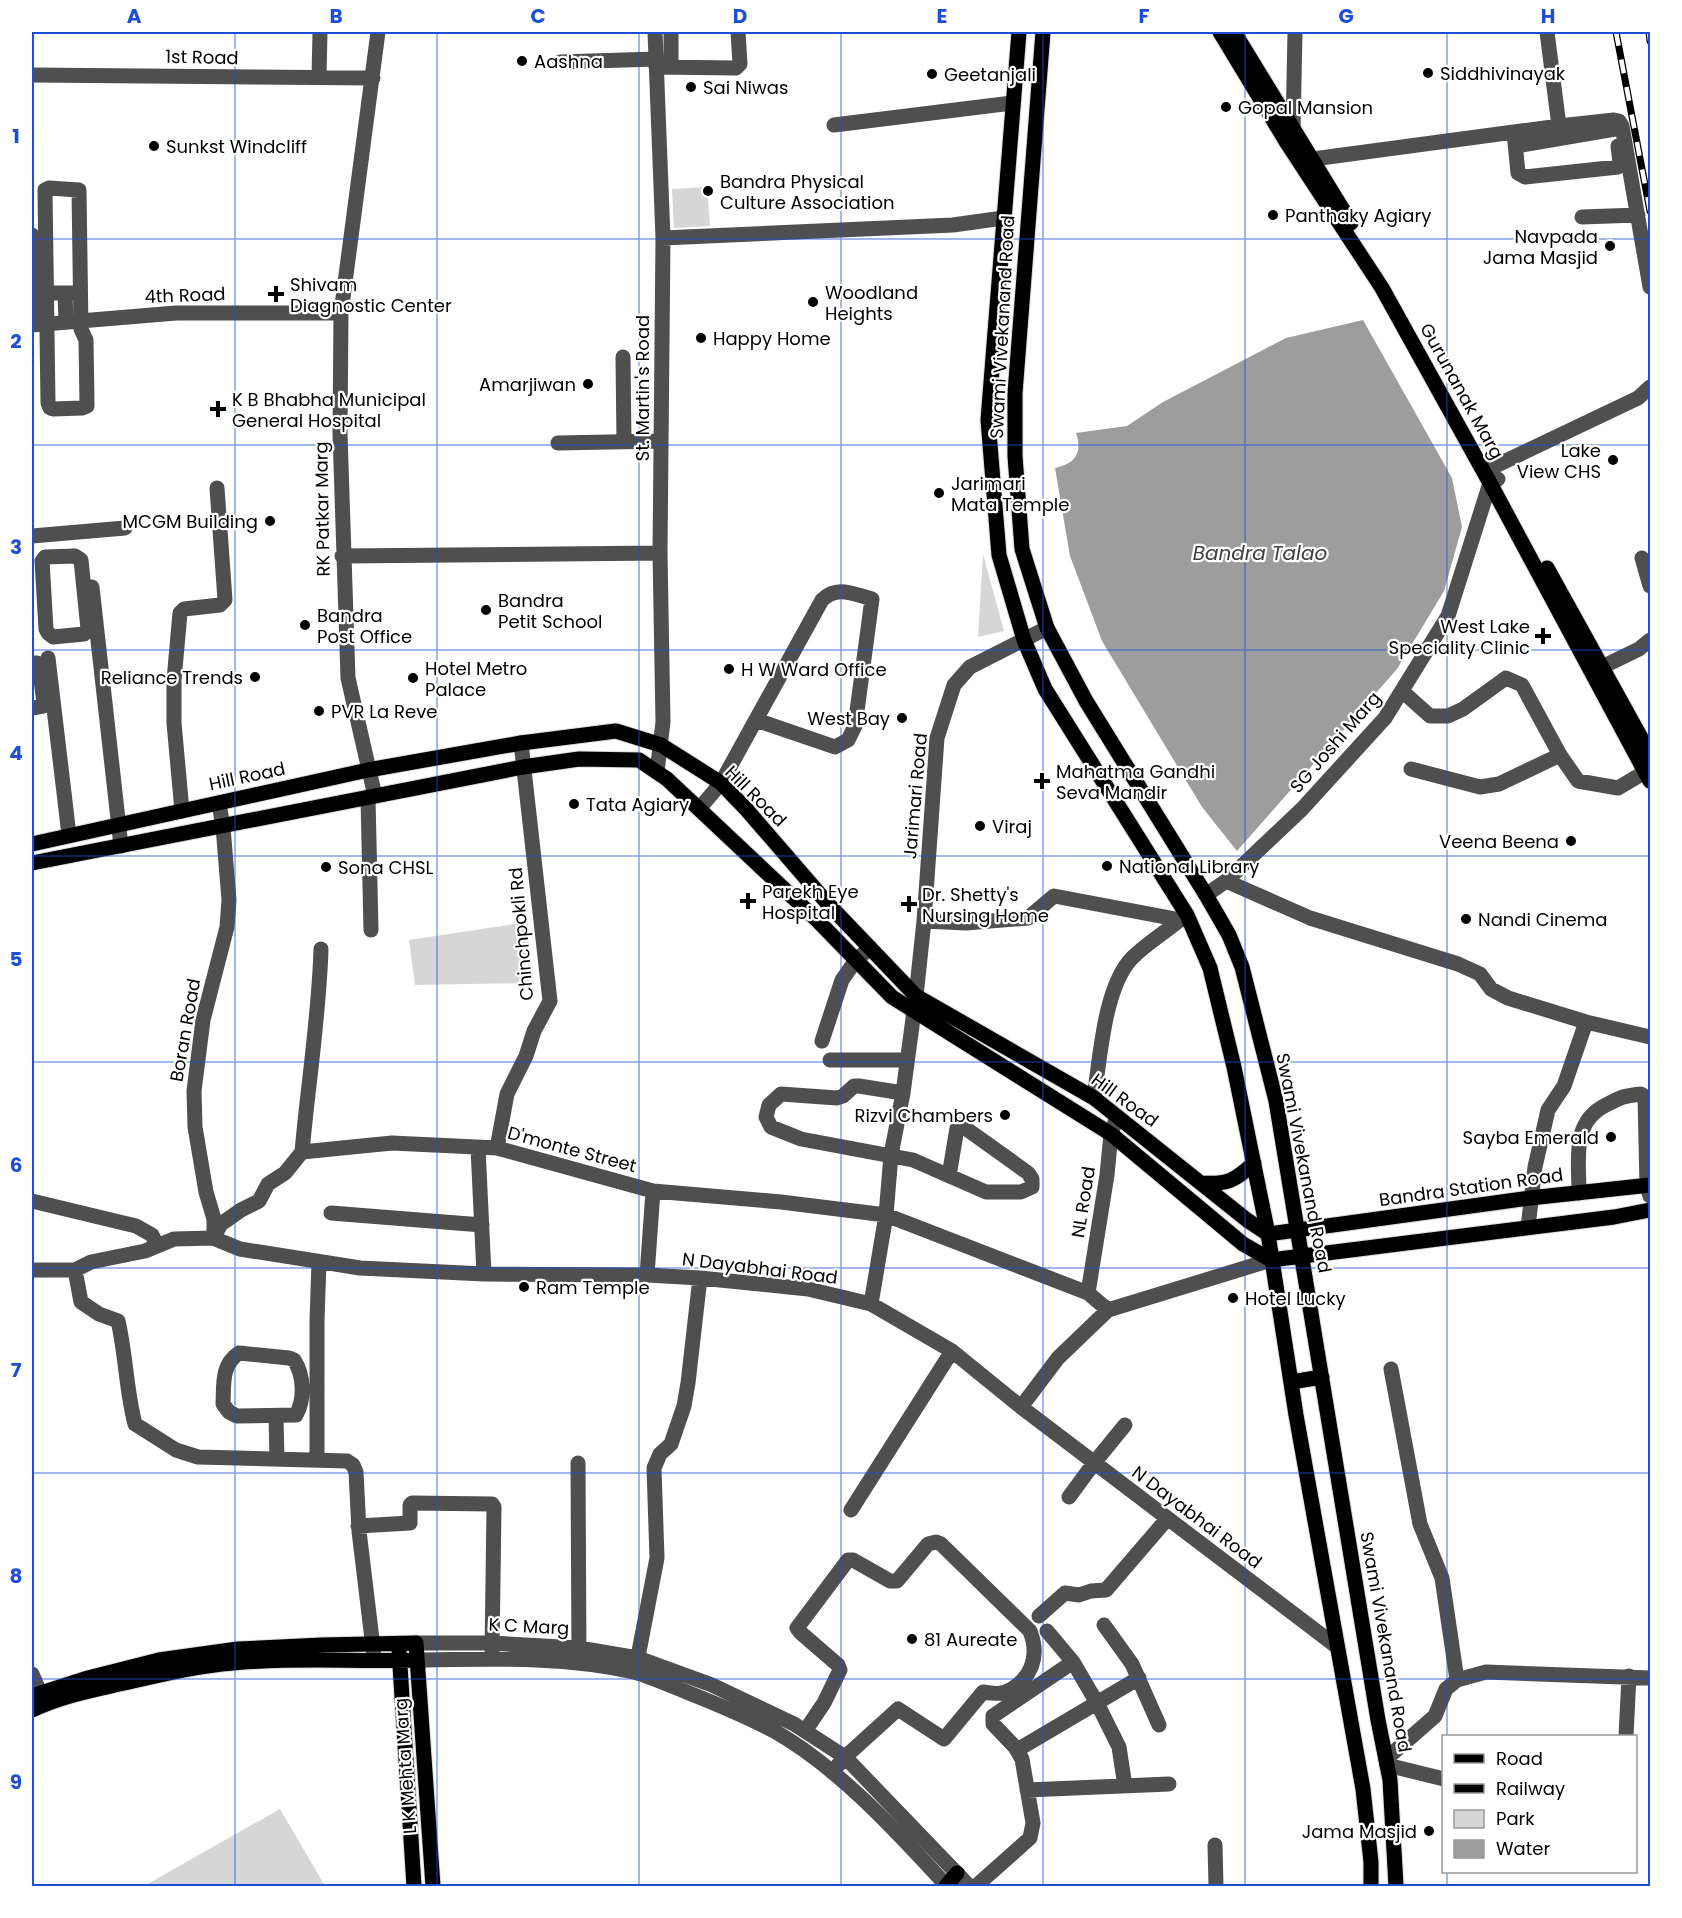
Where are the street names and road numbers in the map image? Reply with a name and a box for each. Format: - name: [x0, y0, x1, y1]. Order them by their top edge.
- street label: 1st Road: [165, 44, 239, 70]
- street label: Swami Vivekanand Road: [984, 215, 1020, 439]
- street label: 4th Road: [144, 281, 226, 309]
- street label: St. Martin's Road: [630, 315, 655, 461]
- street label: Gurunanak Marg: [1414, 319, 1510, 463]
- street label: RK Patkar Marg: [308, 441, 336, 577]
- street label: SG Joshi Marg: [1284, 686, 1386, 798]
- street label: Jarimari Road: [897, 732, 933, 860]
- street label: Hill Road: [207, 756, 287, 796]
- street label: Hill Road: [720, 760, 792, 832]
- street label: Chinchpokli Rd: [503, 866, 539, 1002]
- street label: Boran Road: [164, 976, 206, 1084]
- street label: Swami Vivekanand Road: [1270, 1051, 1338, 1275]
- street label: Hill Road: [1086, 1067, 1164, 1133]
- street label: D'monte Street: [505, 1120, 639, 1178]
- street label: Bandra Station Road: [1377, 1162, 1565, 1212]
- street label: NL Road: [1065, 1164, 1101, 1240]
- street label: N Dayabhai Road: [681, 1246, 839, 1290]
- street label: N Dayabhai Road: [1127, 1460, 1267, 1574]
- street label: Swami Vivekanand Road: [1354, 1530, 1418, 1754]
- street label: K C Marg: [488, 1611, 570, 1641]
- street label: L K Mehta Marg: [388, 1697, 422, 1835]

